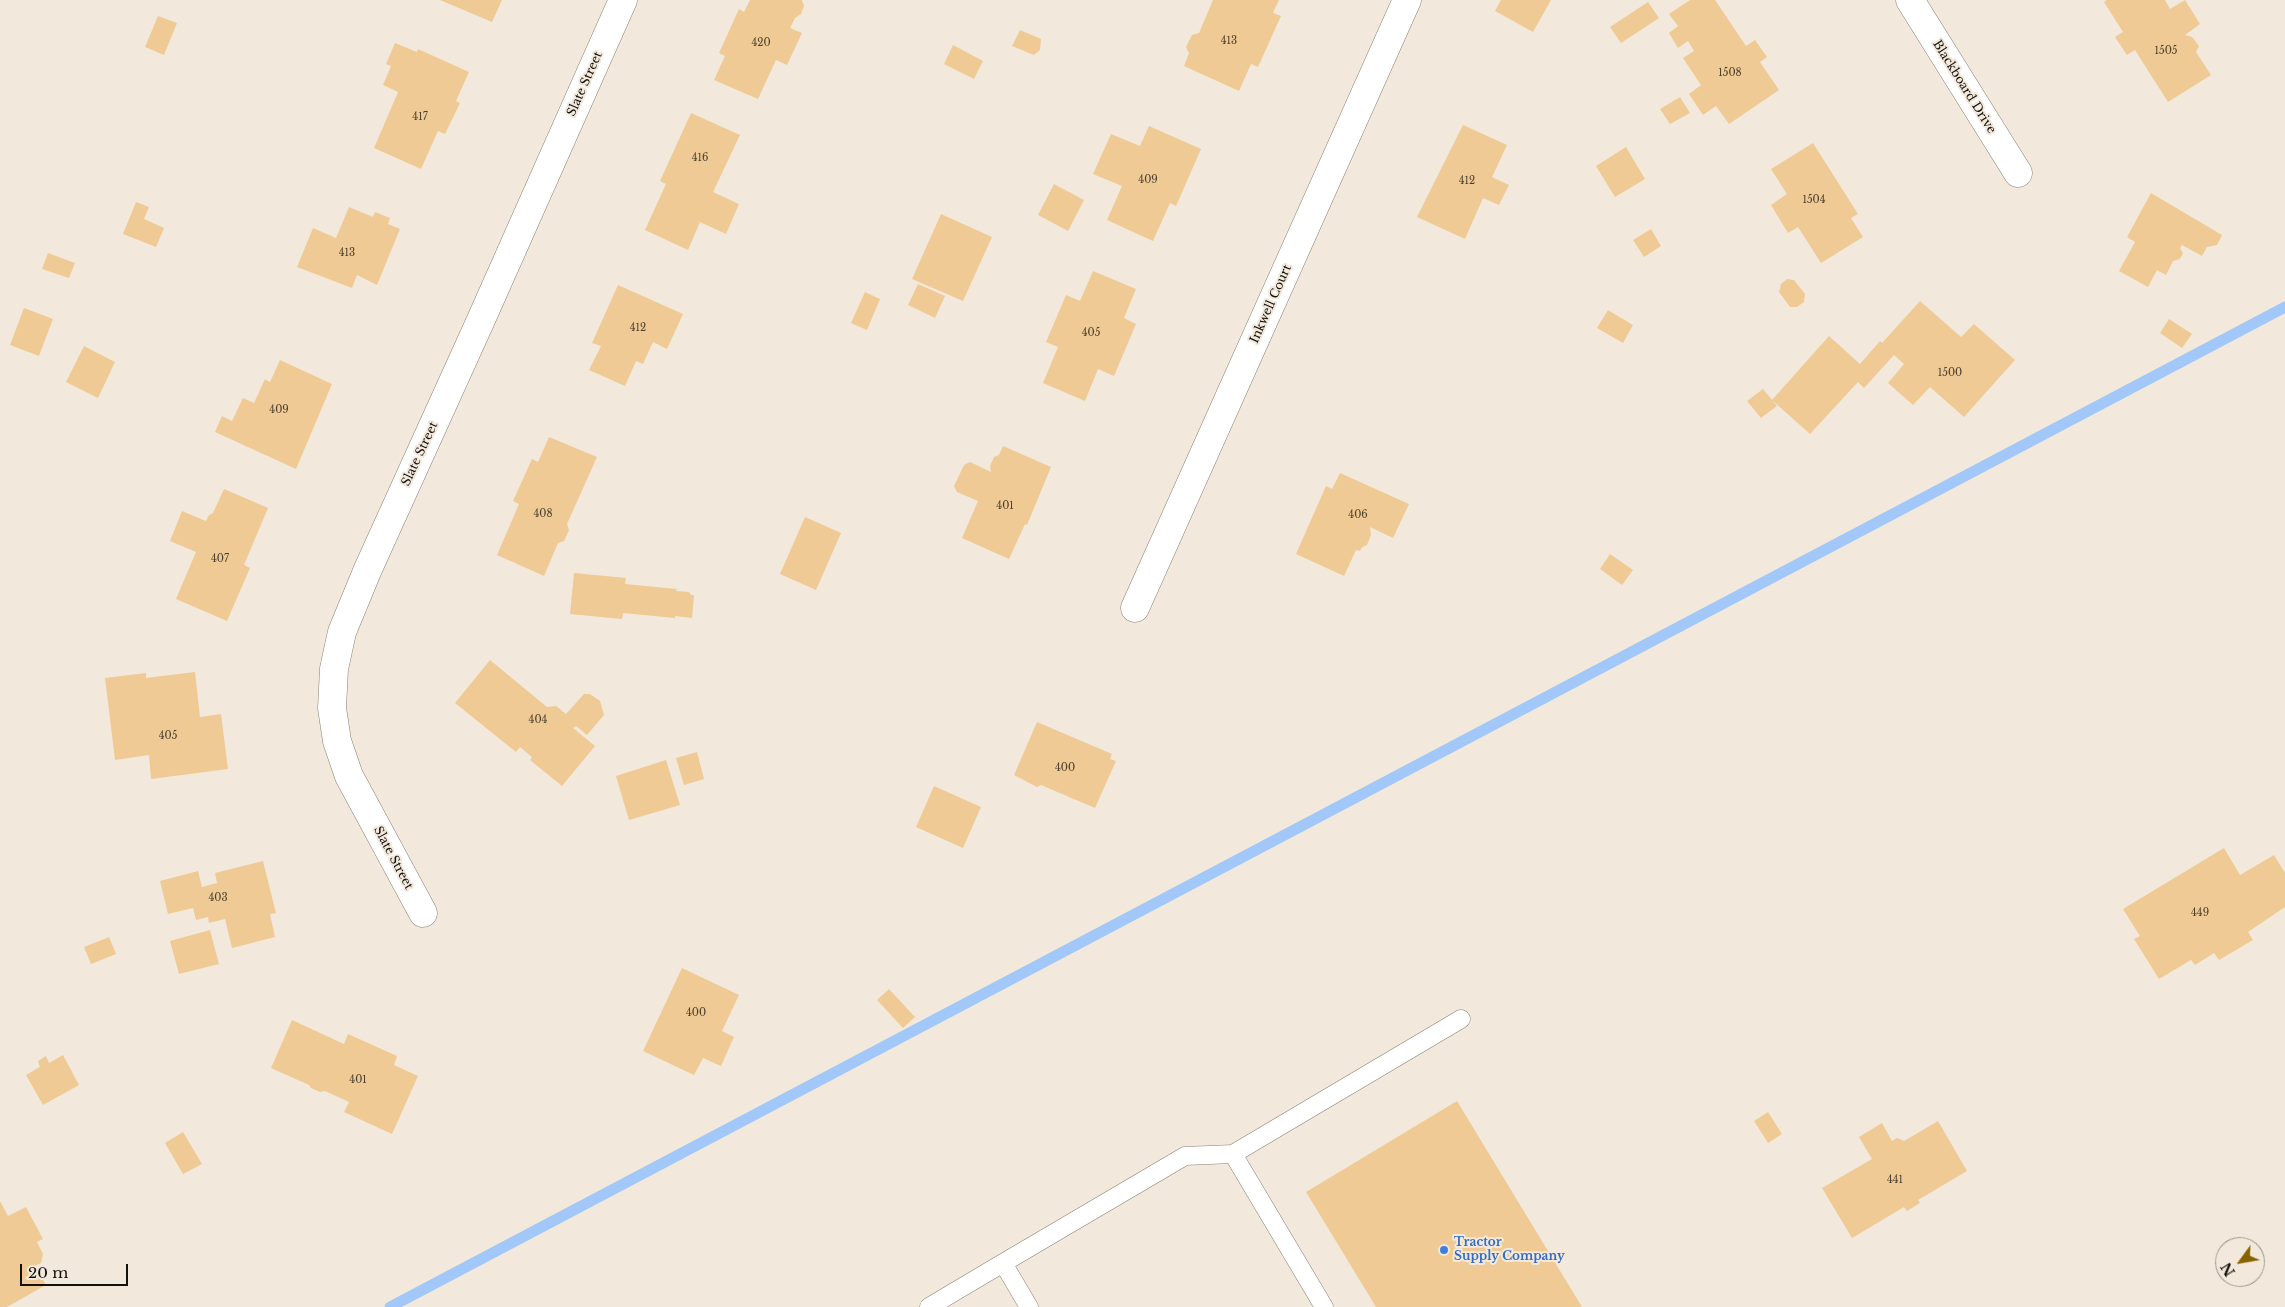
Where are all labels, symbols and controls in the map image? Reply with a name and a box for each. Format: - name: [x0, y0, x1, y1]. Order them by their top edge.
- house number: 413: [1221, 35, 1237, 47]
- house number: 420: [751, 37, 771, 49]
- street label: Blackboard Drive: [1929, 38, 1999, 136]
- house number: 1505: [2155, 45, 2177, 57]
- street label: Slate Street: [564, 49, 606, 119]
- house number: 1508: [1718, 67, 1742, 79]
- house number: 417: [412, 111, 428, 123]
- house number: 416: [692, 152, 708, 164]
- house number: 409: [1138, 174, 1158, 186]
- house number: 412: [1459, 175, 1475, 187]
- house number: 1504: [1802, 194, 1826, 206]
- house number: 413: [339, 247, 355, 259]
- street label: Inkwell Court: [1247, 262, 1295, 346]
- house number: 412: [630, 322, 646, 334]
- house number: 405: [1082, 327, 1100, 339]
- house number: 1500: [1938, 367, 1962, 379]
- house number: 409: [269, 404, 289, 416]
- street label: Slate Street: [399, 420, 441, 488]
- house number: 401: [996, 500, 1014, 512]
- house number: 408: [533, 508, 553, 520]
- house number: 406: [1348, 509, 1368, 521]
- house number: 407: [211, 553, 229, 565]
- house number: 404: [529, 714, 547, 726]
- house number: 405: [159, 730, 177, 742]
- house number: 400: [1055, 762, 1075, 774]
- street label: Slate Street: [370, 824, 416, 892]
- house number: 403: [208, 892, 228, 904]
- house number: 449: [2191, 907, 2209, 919]
- house number: 400: [686, 1007, 706, 1019]
- house number: 401: [349, 1074, 367, 1086]
- house number: 441: [1887, 1174, 1903, 1186]
- place label: Tractor Supply Company: [1454, 1236, 1565, 1264]
- north arrow: [2215, 1237, 2265, 1287]
- marker: Tractor Supply Company: [1438, 1244, 1450, 1256]
- scale bar: [22, 1254, 130, 1286]
- text: N: [2217, 1259, 2239, 1280]
- text: 20 m: [28, 1263, 68, 1282]

